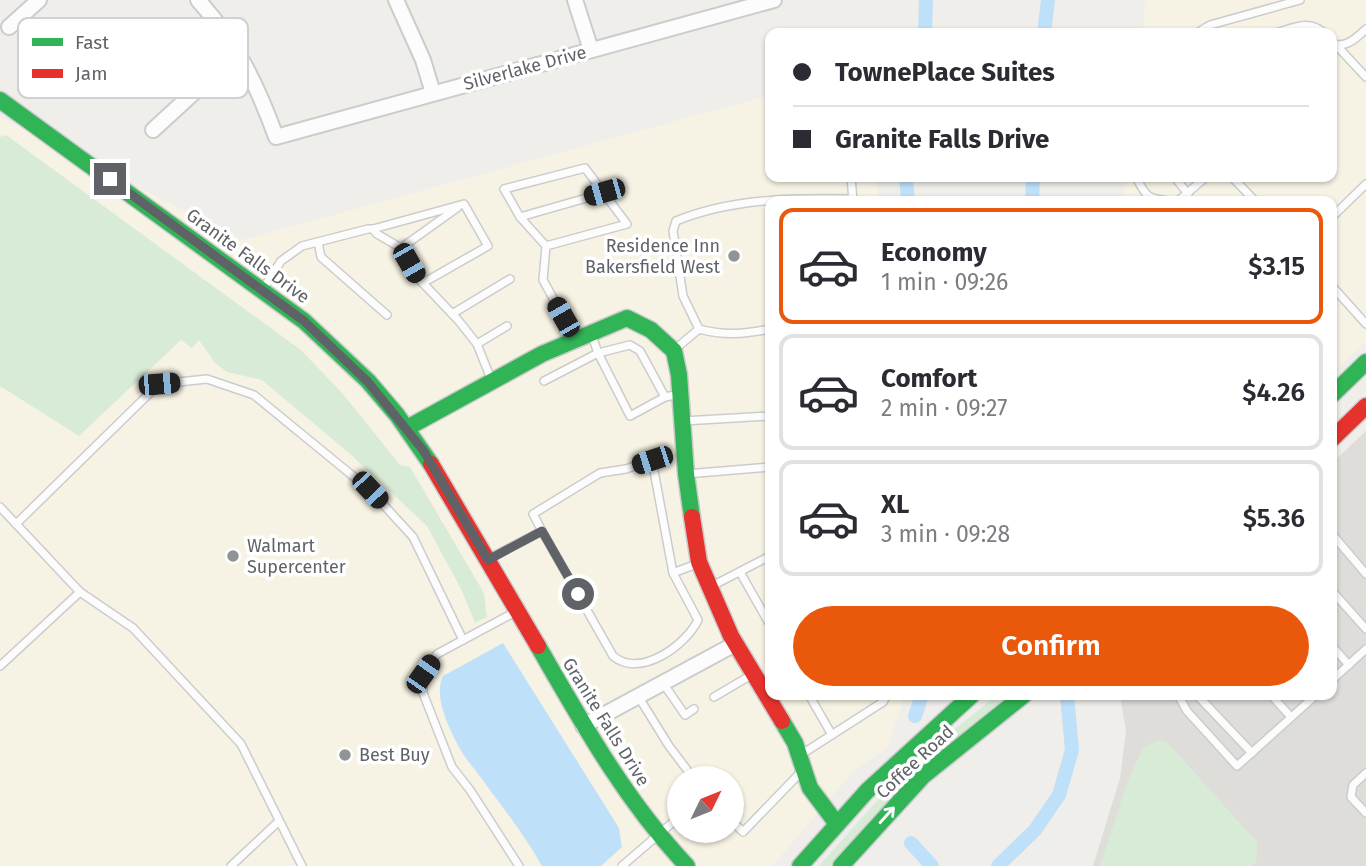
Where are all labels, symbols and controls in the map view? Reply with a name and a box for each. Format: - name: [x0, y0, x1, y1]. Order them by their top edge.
- legend: [18, 18, 248, 98]
- text: Fast: [75, 31, 109, 54]
- street label: Silverlake Drive: [461, 41, 589, 95]
- text: TownePlace Suites: [835, 57, 1055, 88]
- text: Jam: [75, 62, 107, 85]
- text: Granite Falls Drive: [835, 124, 1049, 155]
- route end: [94, 163, 126, 195]
- car: [581, 176, 628, 208]
- street label: Granite Falls Drive: [182, 204, 314, 308]
- place label: Residence Inn Bakersfield West: [585, 235, 720, 278]
- icon: car: [797, 235, 860, 298]
- text: Economy: [881, 237, 987, 268]
- car: [390, 240, 429, 286]
- marker: Residence Inn Bakersfield West: [726, 248, 742, 264]
- text: $3.15: [1248, 251, 1305, 282]
- text: 1 min · 09:26: [881, 268, 1008, 296]
- car: [544, 294, 583, 340]
- icon: car: [797, 361, 860, 424]
- text: Comfort: [881, 363, 977, 394]
- car: [138, 372, 181, 396]
- text: $4.26: [1242, 377, 1305, 408]
- text: 2 min · 09:27: [881, 394, 1007, 422]
- car: [629, 444, 676, 476]
- car: [348, 467, 393, 513]
- icon: car: [797, 487, 860, 550]
- text: XL: [881, 489, 909, 520]
- text: $5.36: [1243, 503, 1305, 534]
- text: 3 min · 09:28: [881, 520, 1010, 548]
- place label: Walmart Supercenter: [247, 535, 346, 578]
- marker: Walmart Supercenter: [225, 548, 241, 564]
- route start: [562, 578, 594, 610]
- button: Confirm: [793, 606, 1309, 686]
- car: [403, 651, 444, 697]
- street label: Granite Falls Drive: [558, 654, 654, 790]
- street label: Coffee Road: [872, 721, 958, 803]
- place label: Best Buy: [359, 744, 430, 766]
- marker: Best Buy: [337, 747, 353, 763]
- north arrow: [667, 766, 744, 844]
- map controls: [667, 766, 744, 843]
- one-way arrow: [879, 806, 895, 824]

